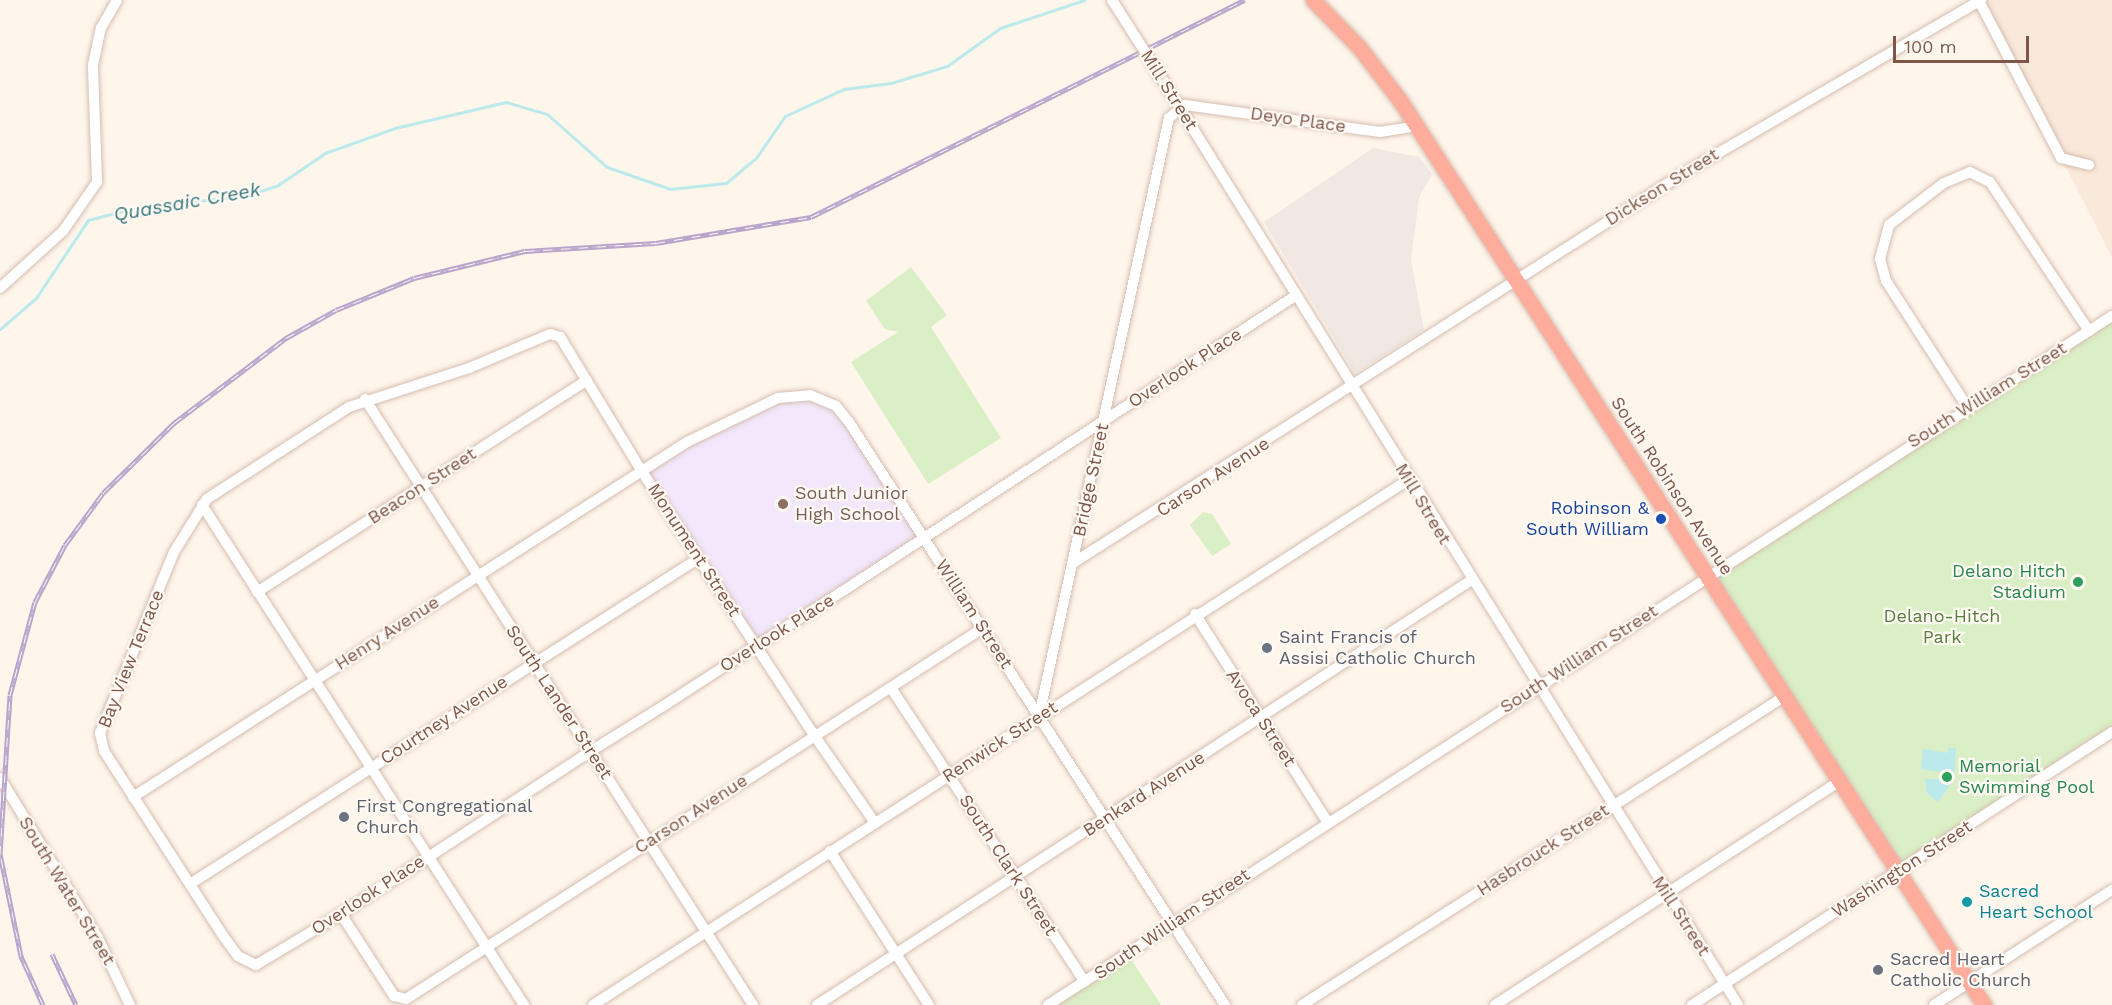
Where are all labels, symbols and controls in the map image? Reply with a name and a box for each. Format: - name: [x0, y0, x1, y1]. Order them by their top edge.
- scale bar: [1896, 24, 2032, 62]
- text: 100 m: [1904, 36, 1957, 57]
- street label: Mill Street: [1136, 45, 1202, 135]
- street label: Deyo Place: [1249, 103, 1347, 137]
- street label: Dickson Street: [1601, 144, 1723, 230]
- water label: Quassaic Creek: [112, 177, 262, 227]
- street label: Overlook Place: [1124, 323, 1246, 413]
- street label: South William Street: [1903, 337, 2071, 453]
- street label: South Robinson Avenue: [1606, 392, 1738, 580]
- street label: Bridge Street: [1068, 421, 1114, 539]
- street label: Carson Avenue: [1152, 432, 1274, 522]
- street label: Beacon Street: [364, 443, 480, 529]
- street label: Mill Street: [1390, 459, 1456, 549]
- street label: Monument Street: [643, 479, 745, 621]
- place label: South Junior High School: [795, 483, 908, 526]
- marker: South Junior High School: [776, 497, 790, 511]
- place label: Robinson & South William: [1526, 498, 1649, 540]
- marker: Robinson & South William: [1654, 512, 1668, 526]
- street label: William Street: [931, 555, 1017, 673]
- place label: Delano Hitch Stadium: [1952, 561, 2066, 604]
- marker: Delano Hitch Stadium: [2071, 575, 2085, 589]
- street label: Bay View Terrace: [93, 586, 169, 732]
- street label: Overlook Place: [716, 589, 838, 677]
- street label: Henry Avenue: [330, 591, 444, 675]
- street label: South William Street: [1496, 600, 1662, 718]
- park label: Delano-Hitch Park: [1884, 606, 2000, 648]
- street label: South Lander Street: [501, 621, 617, 783]
- place label: Saint Francis of Assisi Catholic Church: [1279, 627, 1476, 670]
- marker: Saint Francis of Assisi Catholic Church: [1260, 641, 1274, 655]
- street label: Avoca Street: [1221, 665, 1301, 771]
- street label: Courtney Avenue: [376, 670, 512, 770]
- street label: Renwick Street: [938, 697, 1062, 787]
- street label: Benkard Avenue: [1079, 746, 1209, 842]
- place label: Memorial Swimming Pool: [1959, 756, 2094, 798]
- street label: Carson Avenue: [630, 769, 752, 859]
- marker: Memorial Swimming Pool: [1940, 770, 1954, 784]
- street label: South Clark Street: [954, 790, 1062, 940]
- place label: First Congregational Church: [356, 796, 533, 838]
- street label: Hasbrouck Street: [1473, 799, 1613, 901]
- marker: First Congregational Church: [337, 810, 351, 824]
- street label: South Water Street: [14, 812, 120, 970]
- street label: Washington Street: [1828, 816, 1976, 922]
- street label: Overlook Place: [307, 850, 429, 940]
- street label: South William Street: [1090, 864, 1254, 984]
- street label: Mill Street: [1647, 872, 1715, 960]
- place label: Sacred Heart School: [1979, 881, 2093, 924]
- marker: Sacred Heart School: [1960, 895, 1974, 909]
- place label: Sacred Heart Catholic Church: [1890, 949, 2031, 992]
- marker: Sacred Heart Catholic Church: [1871, 963, 1885, 977]

